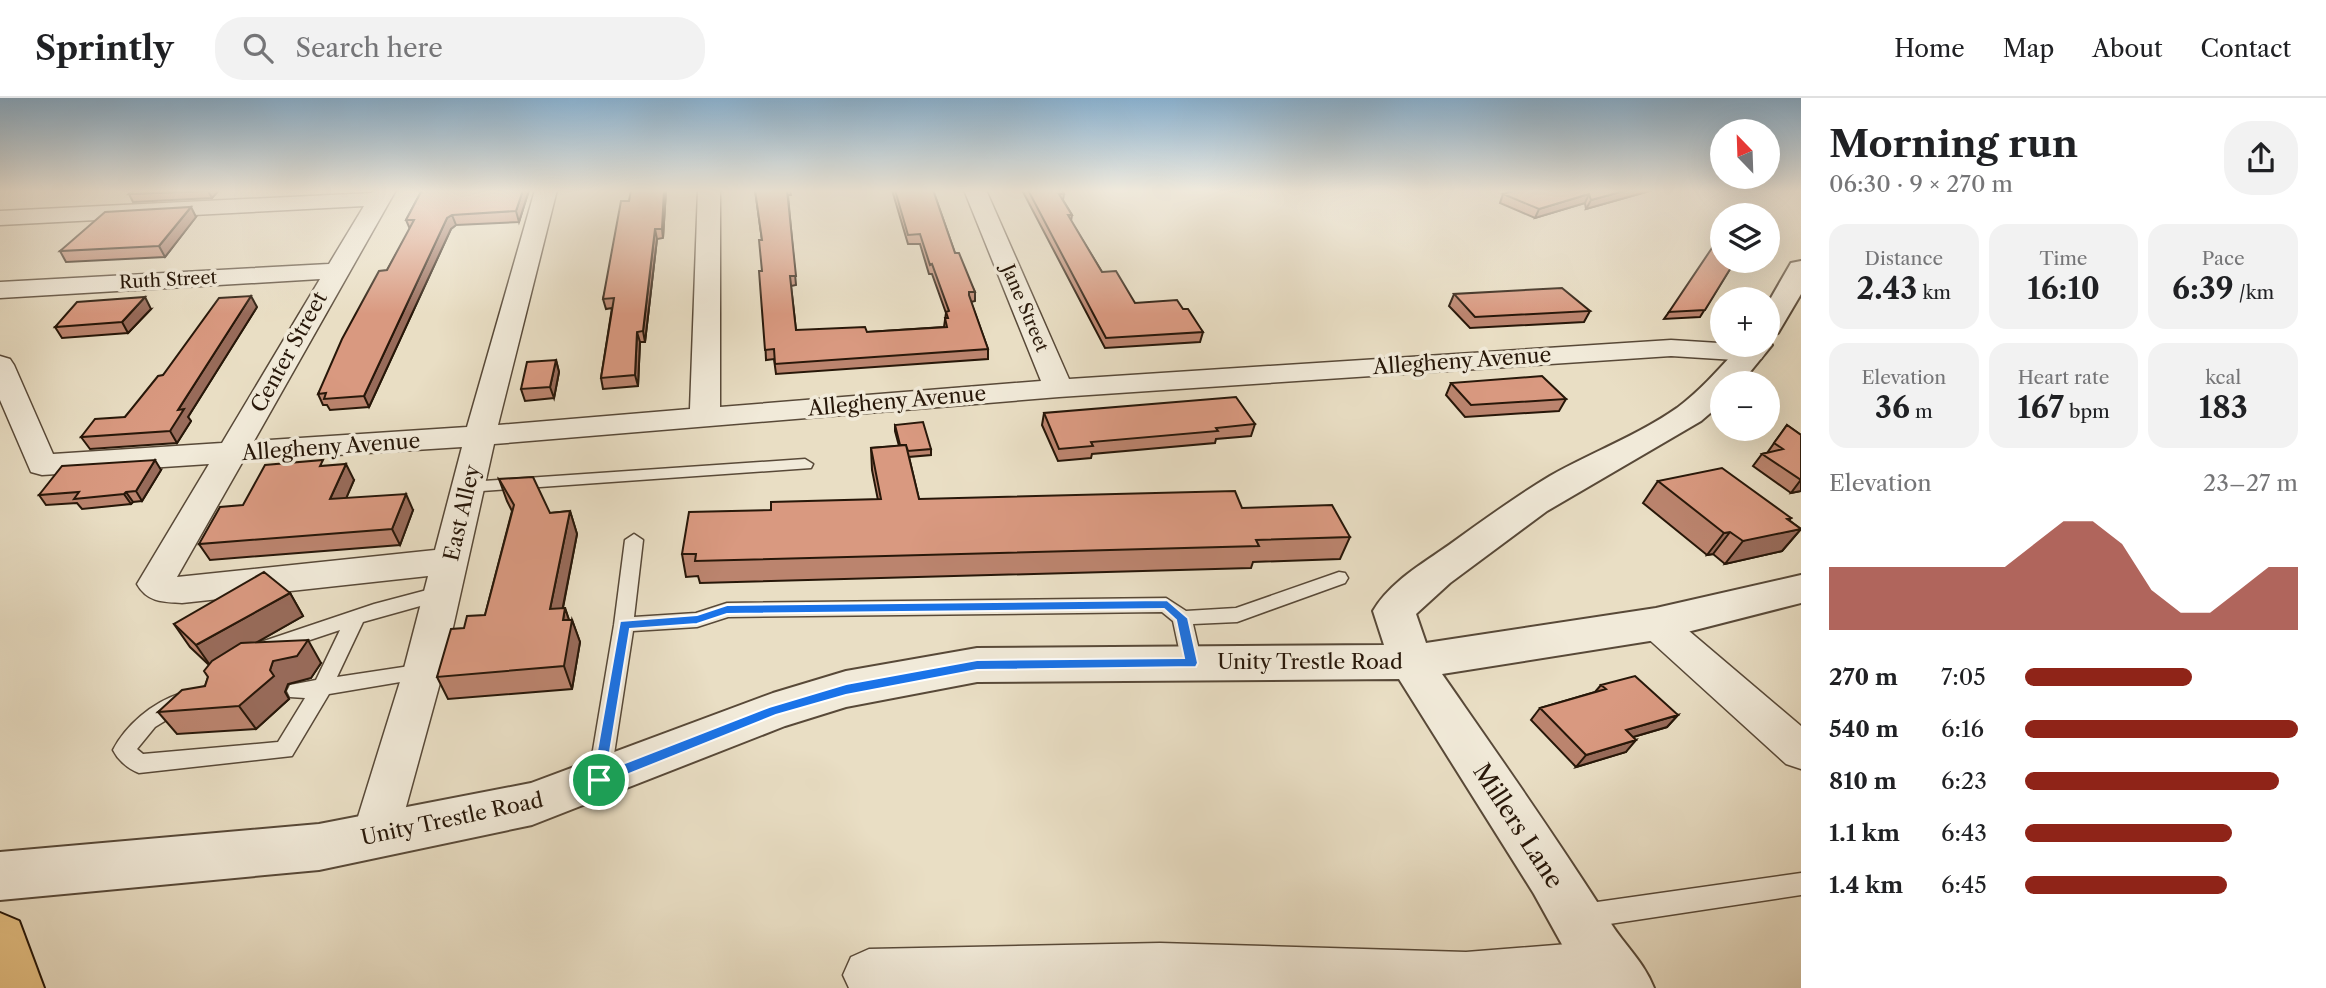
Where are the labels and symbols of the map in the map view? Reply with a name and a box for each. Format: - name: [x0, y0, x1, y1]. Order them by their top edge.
- north arrow: [1710, 119, 1780, 189]
- street label: Jane Street: [996, 258, 1053, 356]
- street label: Ruth Street: [119, 266, 218, 294]
- street label: Center Street: [245, 287, 332, 416]
- street label: Allegheny Avenue: [1371, 342, 1552, 379]
- street label: Allegheny Avenue: [806, 380, 987, 421]
- street label: Allegheny Avenue: [240, 428, 421, 465]
- street label: East Alley: [438, 462, 485, 563]
- street label: Unity Trestle Road: [1217, 649, 1403, 674]
- pin: [569, 750, 629, 810]
- street label: Millers Lane: [1467, 758, 1570, 894]
- street label: Unity Trestle Road: [359, 787, 545, 850]

